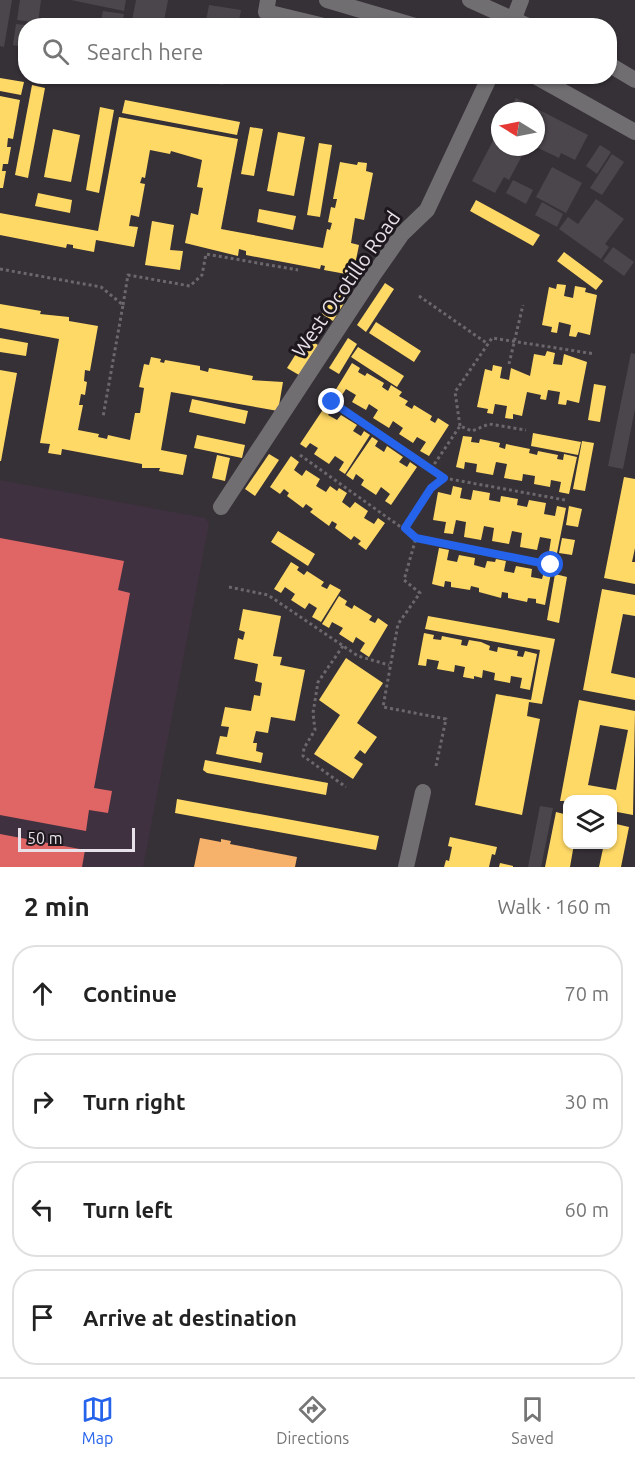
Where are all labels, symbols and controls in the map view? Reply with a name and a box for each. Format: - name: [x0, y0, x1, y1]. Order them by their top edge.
- search box: [18, 18, 617, 84]
- icon: search: [39, 35, 72, 68]
- text: Search here: [87, 39, 203, 64]
- north arrow: [491, 102, 545, 156]
- street label: West Ocotillo Road: [287, 207, 404, 361]
- route end: [318, 388, 344, 414]
- route start: [537, 551, 563, 577]
- map controls: [563, 795, 617, 849]
- button: layers: [563, 795, 617, 849]
- scale bar: [18, 825, 135, 852]
- text: 50 m: [27, 829, 63, 847]
- text: 2 min: [24, 892, 90, 921]
- text: Walk · 160 m: [498, 895, 611, 918]
- icon: ahead: [26, 977, 59, 1010]
- text: Continue: [83, 981, 177, 1006]
- text: 70 m: [565, 982, 609, 1005]
- icon: right: [26, 1085, 59, 1118]
- text: Turn right: [83, 1089, 185, 1114]
- text: 30 m: [565, 1090, 609, 1113]
- icon: left: [26, 1193, 59, 1226]
- text: Turn left: [83, 1197, 173, 1222]
- text: 60 m: [565, 1198, 609, 1221]
- icon: arrive: [26, 1301, 59, 1334]
- text: Arrive at destination: [83, 1305, 297, 1330]
- tab: Map: [81, 1393, 114, 1447]
- tab: Directions: [276, 1393, 349, 1447]
- tab: Saved: [511, 1393, 554, 1447]

